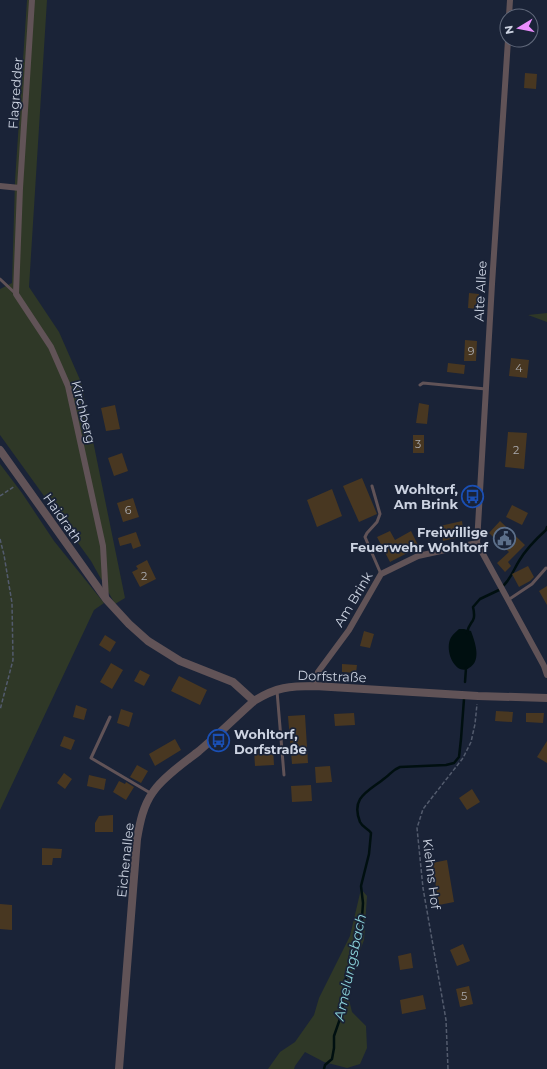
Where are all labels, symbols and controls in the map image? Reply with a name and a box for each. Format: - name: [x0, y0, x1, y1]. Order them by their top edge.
- north arrow: [499, 8, 539, 48]
- text: N: [501, 24, 517, 35]
- street label: Flagredder: [5, 57, 25, 129]
- street label: Alte Allee: [470, 260, 490, 322]
- house number: 9: [468, 344, 475, 358]
- house number: 4: [515, 361, 523, 375]
- street label: Kirchberg: [68, 379, 100, 445]
- house number: 3: [415, 437, 421, 451]
- house number: 2: [513, 443, 519, 457]
- place label: Wohltorf, Am Brink: [393, 481, 458, 512]
- bus stop icon: Wohltorf, Am Brink: [460, 483, 486, 509]
- street label: Haidrath: [40, 490, 86, 546]
- house number: 6: [125, 503, 132, 517]
- place label: Freiwillige Feuerwehr Wohltorf: [350, 524, 489, 555]
- public building icon: Freiwillige Feuerwehr Wohltorf: [491, 526, 517, 552]
- street label: Am Brink: [330, 568, 376, 629]
- house number: 2: [141, 569, 147, 583]
- street label: Dorfstraße: [297, 667, 367, 685]
- place label: Wohltorf, Dorfstraße: [234, 726, 307, 757]
- bus stop icon: Wohltorf, Dorfstraße: [205, 728, 231, 754]
- street label: Eichenallee: [113, 822, 137, 898]
- street label: Kiehns Hof: [420, 838, 444, 911]
- water label: Amelungsbach: [330, 912, 370, 1023]
- house number: 5: [461, 989, 467, 1003]

